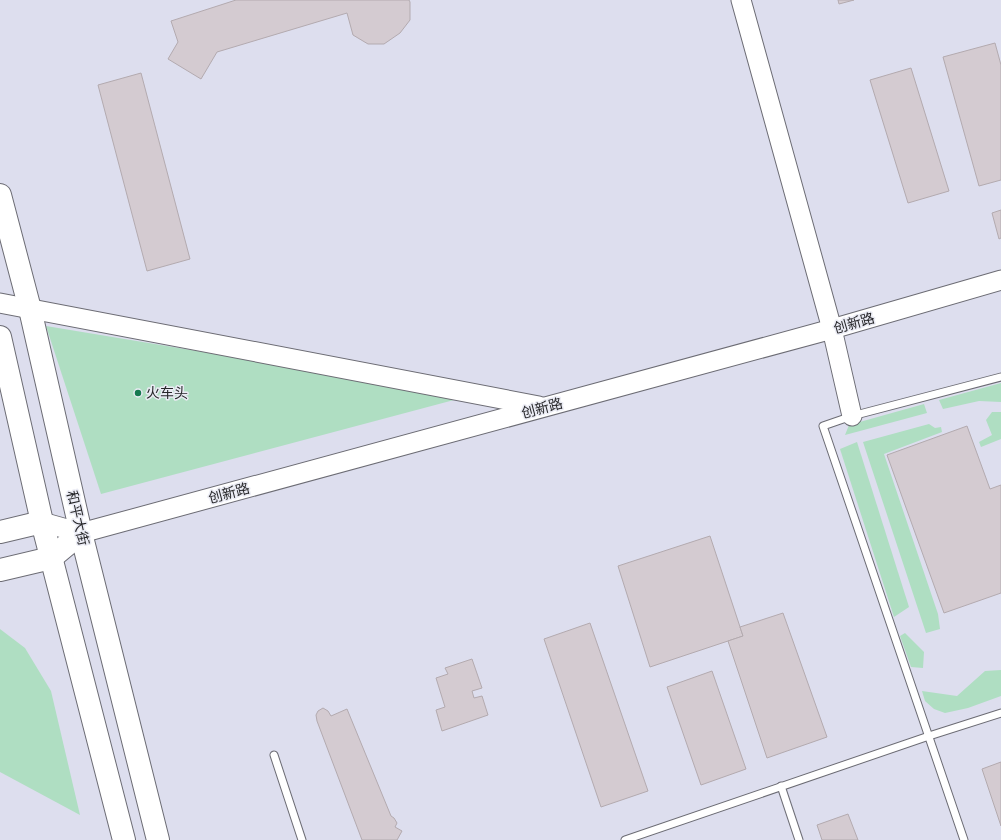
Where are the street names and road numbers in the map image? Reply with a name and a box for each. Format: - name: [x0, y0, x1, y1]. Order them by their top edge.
- street label: 创新路: [831, 308, 877, 338]
- street label: 创新路: [519, 393, 565, 423]
- street label: 创新路: [206, 478, 252, 508]
- street label: 和平大街: [62, 488, 94, 548]

